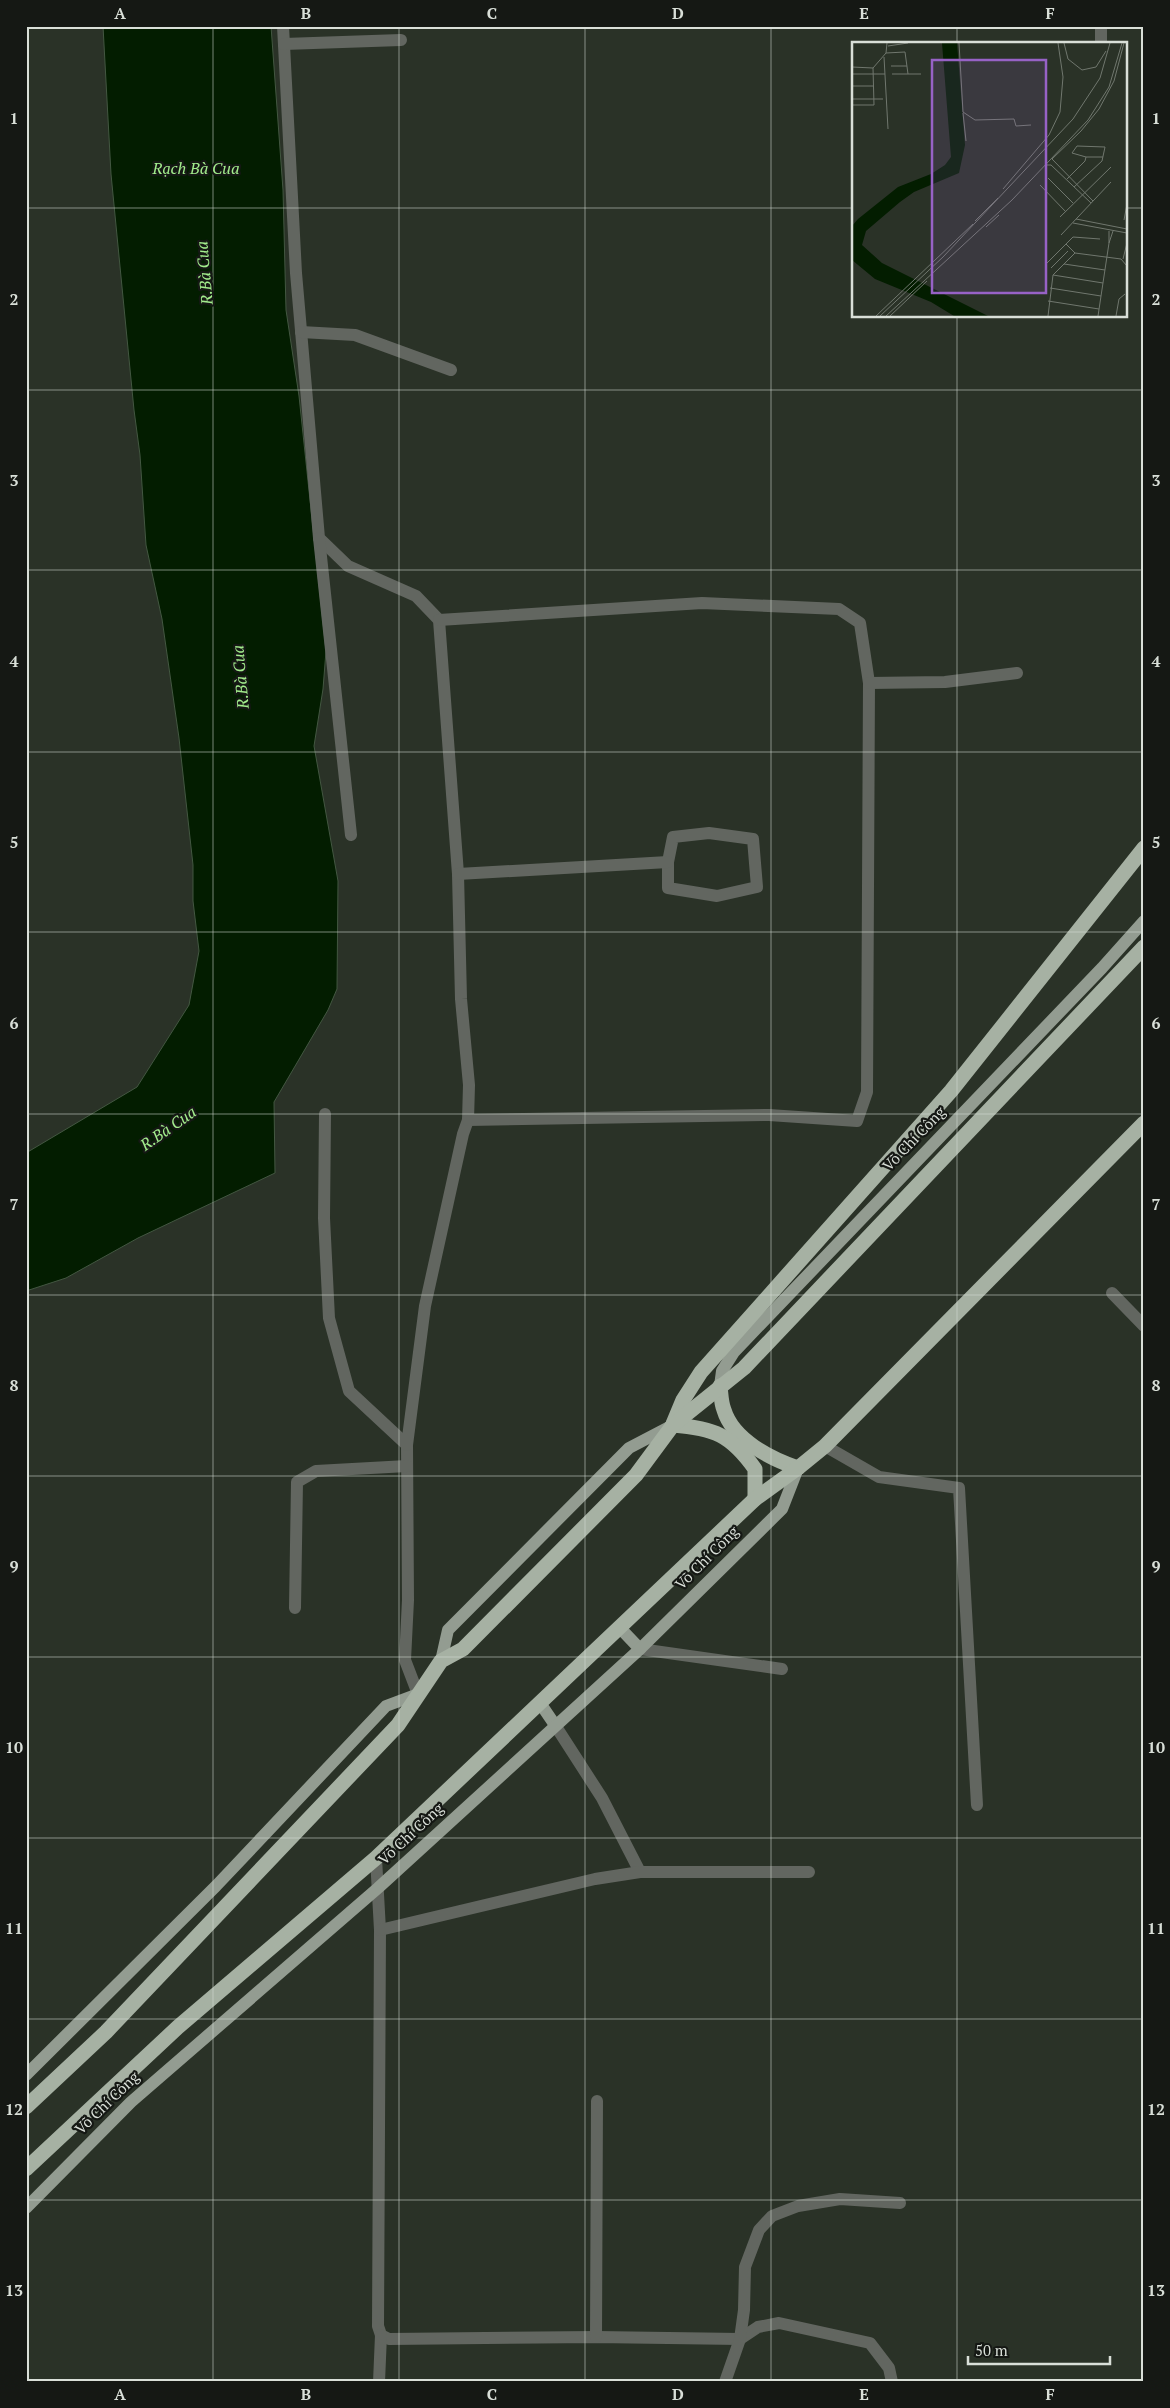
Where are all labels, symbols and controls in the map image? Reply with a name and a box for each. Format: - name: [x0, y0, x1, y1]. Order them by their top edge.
- text: A: [114, 2, 126, 24]
- text: B: [301, 2, 311, 24]
- text: C: [487, 2, 497, 24]
- text: D: [672, 2, 684, 24]
- text: E: [859, 2, 869, 24]
- text: F: [1045, 2, 1055, 24]
- inset map: [852, 42, 1128, 318]
- text: 1: [9, 107, 19, 129]
- text: 1: [1151, 107, 1161, 129]
- water label: Rạch Bà Cua: [152, 157, 239, 179]
- water label: R.Bà Cua: [190, 240, 218, 307]
- text: 2: [9, 288, 19, 310]
- text: 2: [1151, 288, 1161, 310]
- text: 3: [9, 469, 19, 491]
- text: 3: [1151, 469, 1161, 491]
- water label: R.Bà Cua: [226, 644, 254, 711]
- text: 4: [9, 650, 19, 672]
- text: 4: [1151, 650, 1161, 672]
- text: 5: [9, 831, 19, 853]
- text: 5: [1151, 831, 1161, 853]
- text: 6: [9, 1012, 19, 1034]
- text: 6: [1151, 1012, 1161, 1034]
- water label: R.Bà Cua: [135, 1101, 200, 1156]
- street label: Võ Chí Công: [878, 1101, 950, 1175]
- text: 7: [9, 1193, 19, 1215]
- text: 7: [1151, 1193, 1161, 1215]
- text: 8: [9, 1374, 19, 1396]
- text: 8: [1151, 1374, 1161, 1396]
- street label: Võ Chí Công: [670, 1520, 743, 1593]
- text: 9: [9, 1555, 19, 1577]
- text: 9: [1151, 1555, 1161, 1577]
- text: 10: [5, 1736, 23, 1758]
- text: 10: [1147, 1736, 1165, 1758]
- street label: Võ Chí Công: [373, 1797, 448, 1869]
- text: 11: [5, 1917, 23, 1939]
- text: 11: [1147, 1917, 1165, 1939]
- street label: Võ Chí Công: [70, 2066, 144, 2138]
- text: 12: [5, 2098, 23, 2120]
- text: 12: [1147, 2098, 1165, 2120]
- text: 13: [5, 2279, 23, 2301]
- text: 13: [1147, 2279, 1165, 2301]
- scale bar: [968, 2333, 1110, 2365]
- text: 50 m: [975, 2340, 1008, 2360]
- text: A: [114, 2383, 126, 2405]
- text: B: [301, 2383, 311, 2405]
- text: C: [487, 2383, 497, 2405]
- text: D: [672, 2383, 684, 2405]
- text: E: [859, 2383, 869, 2405]
- text: F: [1045, 2383, 1055, 2405]

